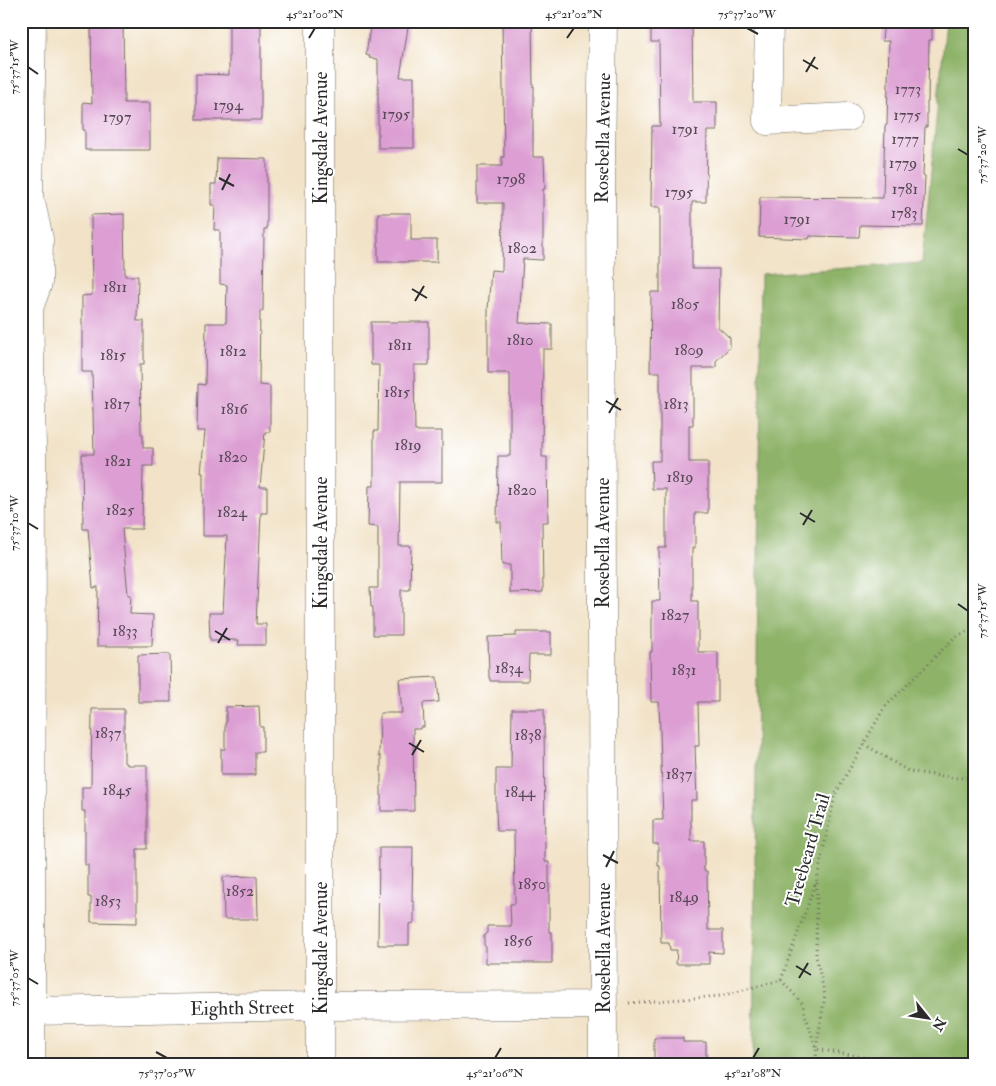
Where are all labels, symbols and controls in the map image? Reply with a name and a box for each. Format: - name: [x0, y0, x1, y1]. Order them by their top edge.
- text: 45°21'00"N: [286, 7, 344, 22]
- text: 45°21'02"N: [545, 7, 603, 22]
- text: 75°37'20"W: [718, 7, 777, 22]
- text: 75°37'15"W: [7, 39, 22, 95]
- street label: Kingsdale Avenue: [309, 71, 333, 204]
- street label: Rosebella Avenue: [590, 72, 616, 204]
- house number: 1773: [895, 79, 921, 99]
- house number: 1794: [213, 95, 244, 115]
- house number: 1795: [382, 104, 410, 124]
- house number: 1775: [893, 105, 921, 125]
- house number: 1797: [103, 107, 132, 127]
- house number: 1791: [672, 119, 698, 139]
- text: 75°37'20"W: [975, 125, 990, 184]
- house number: 1777: [891, 129, 920, 149]
- house number: 1779: [889, 153, 917, 173]
- house number: 1798: [497, 169, 526, 189]
- house number: 1781: [892, 179, 918, 199]
- house number: 1795: [665, 182, 693, 202]
- house number: 1783: [891, 203, 917, 223]
- house number: 1791: [784, 209, 810, 229]
- house number: 1802: [507, 238, 537, 258]
- house number: 1811: [103, 277, 127, 297]
- house number: 1805: [671, 294, 699, 314]
- house number: 1810: [506, 330, 534, 350]
- house number: 1811: [388, 335, 412, 355]
- house number: 1809: [674, 340, 704, 360]
- house number: 1812: [219, 341, 247, 361]
- house number: 1815: [100, 345, 126, 365]
- house number: 1815: [384, 382, 410, 402]
- house number: 1817: [104, 394, 131, 414]
- house number: 1813: [663, 394, 689, 414]
- house number: 1816: [221, 399, 248, 419]
- house number: 1819: [394, 435, 422, 455]
- house number: 1820: [218, 447, 248, 467]
- house number: 1821: [104, 451, 132, 471]
- house number: 1819: [666, 467, 694, 487]
- street label: Kingsdale Avenue: [309, 476, 333, 609]
- street label: Rosebella Avenue: [591, 478, 615, 608]
- house number: 1820: [507, 480, 537, 500]
- text: 75°37'10"W: [7, 494, 22, 551]
- house number: 1825: [106, 500, 134, 520]
- house number: 1824: [217, 502, 248, 522]
- text: 75°37'15"W: [975, 583, 990, 639]
- house number: 1827: [661, 605, 690, 625]
- house number: 1833: [112, 621, 138, 641]
- house number: 1834: [495, 658, 524, 678]
- house number: 1831: [671, 660, 697, 680]
- house number: 1837: [95, 723, 122, 743]
- house number: 1838: [515, 725, 542, 745]
- house number: 1837: [666, 764, 693, 784]
- house number: 1845: [103, 780, 131, 800]
- house number: 1844: [505, 782, 537, 802]
- street label: Treebeard Trail: [780, 791, 836, 910]
- house number: 1850: [518, 874, 546, 894]
- house number: 1852: [226, 881, 254, 901]
- street label: Kingsdale Avenue: [309, 881, 333, 1014]
- street label: Rosebella Avenue: [592, 883, 616, 1013]
- house number: 1849: [669, 887, 699, 907]
- house number: 1853: [95, 891, 121, 911]
- house number: 1856: [504, 931, 533, 951]
- text: 75°37'05"W: [7, 949, 22, 1007]
- north arrow: [904, 994, 954, 1044]
- street label: Eighth Street: [190, 995, 294, 1021]
- text: N: [928, 1014, 950, 1034]
- text: 75°37'05"W: [138, 1066, 196, 1081]
- text: 45°21'06"N: [466, 1066, 524, 1081]
- text: 45°21'08"N: [724, 1066, 782, 1081]

